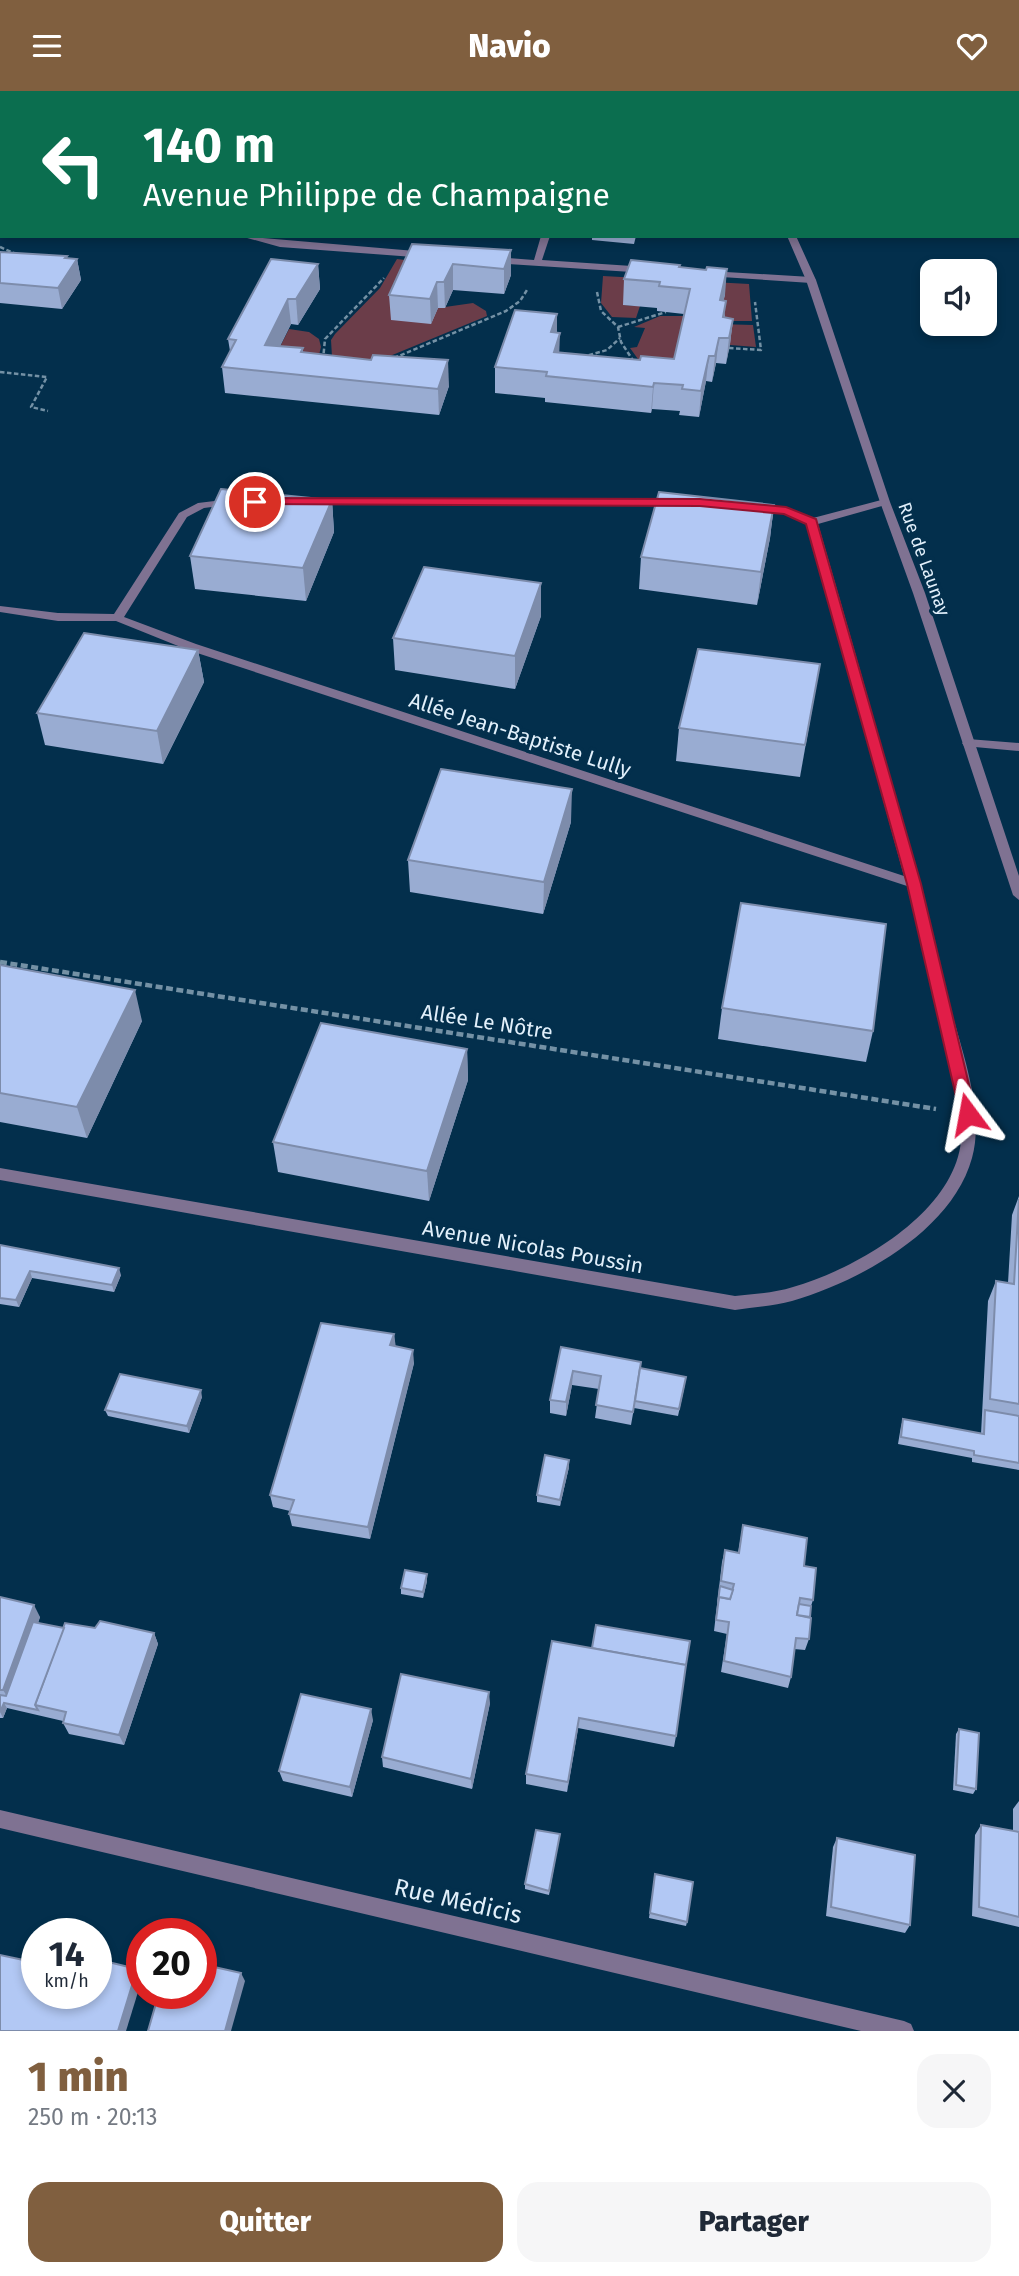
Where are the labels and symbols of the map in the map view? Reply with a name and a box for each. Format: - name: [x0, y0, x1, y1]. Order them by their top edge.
- pin: [225, 472, 285, 532]
- street label: Rue de Launay: [893, 499, 955, 619]
- street label: Allée Jean-Baptiste Lully: [406, 687, 635, 783]
- street label: Allée Le Nôtre: [419, 999, 555, 1045]
- position arrow: [931, 1077, 1005, 1151]
- street label: Avenue Nicolas Poussin: [421, 1215, 645, 1279]
- street label: Rue Médicis: [391, 1873, 525, 1929]
- speed limit sign: 20: [126, 1918, 217, 2009]

